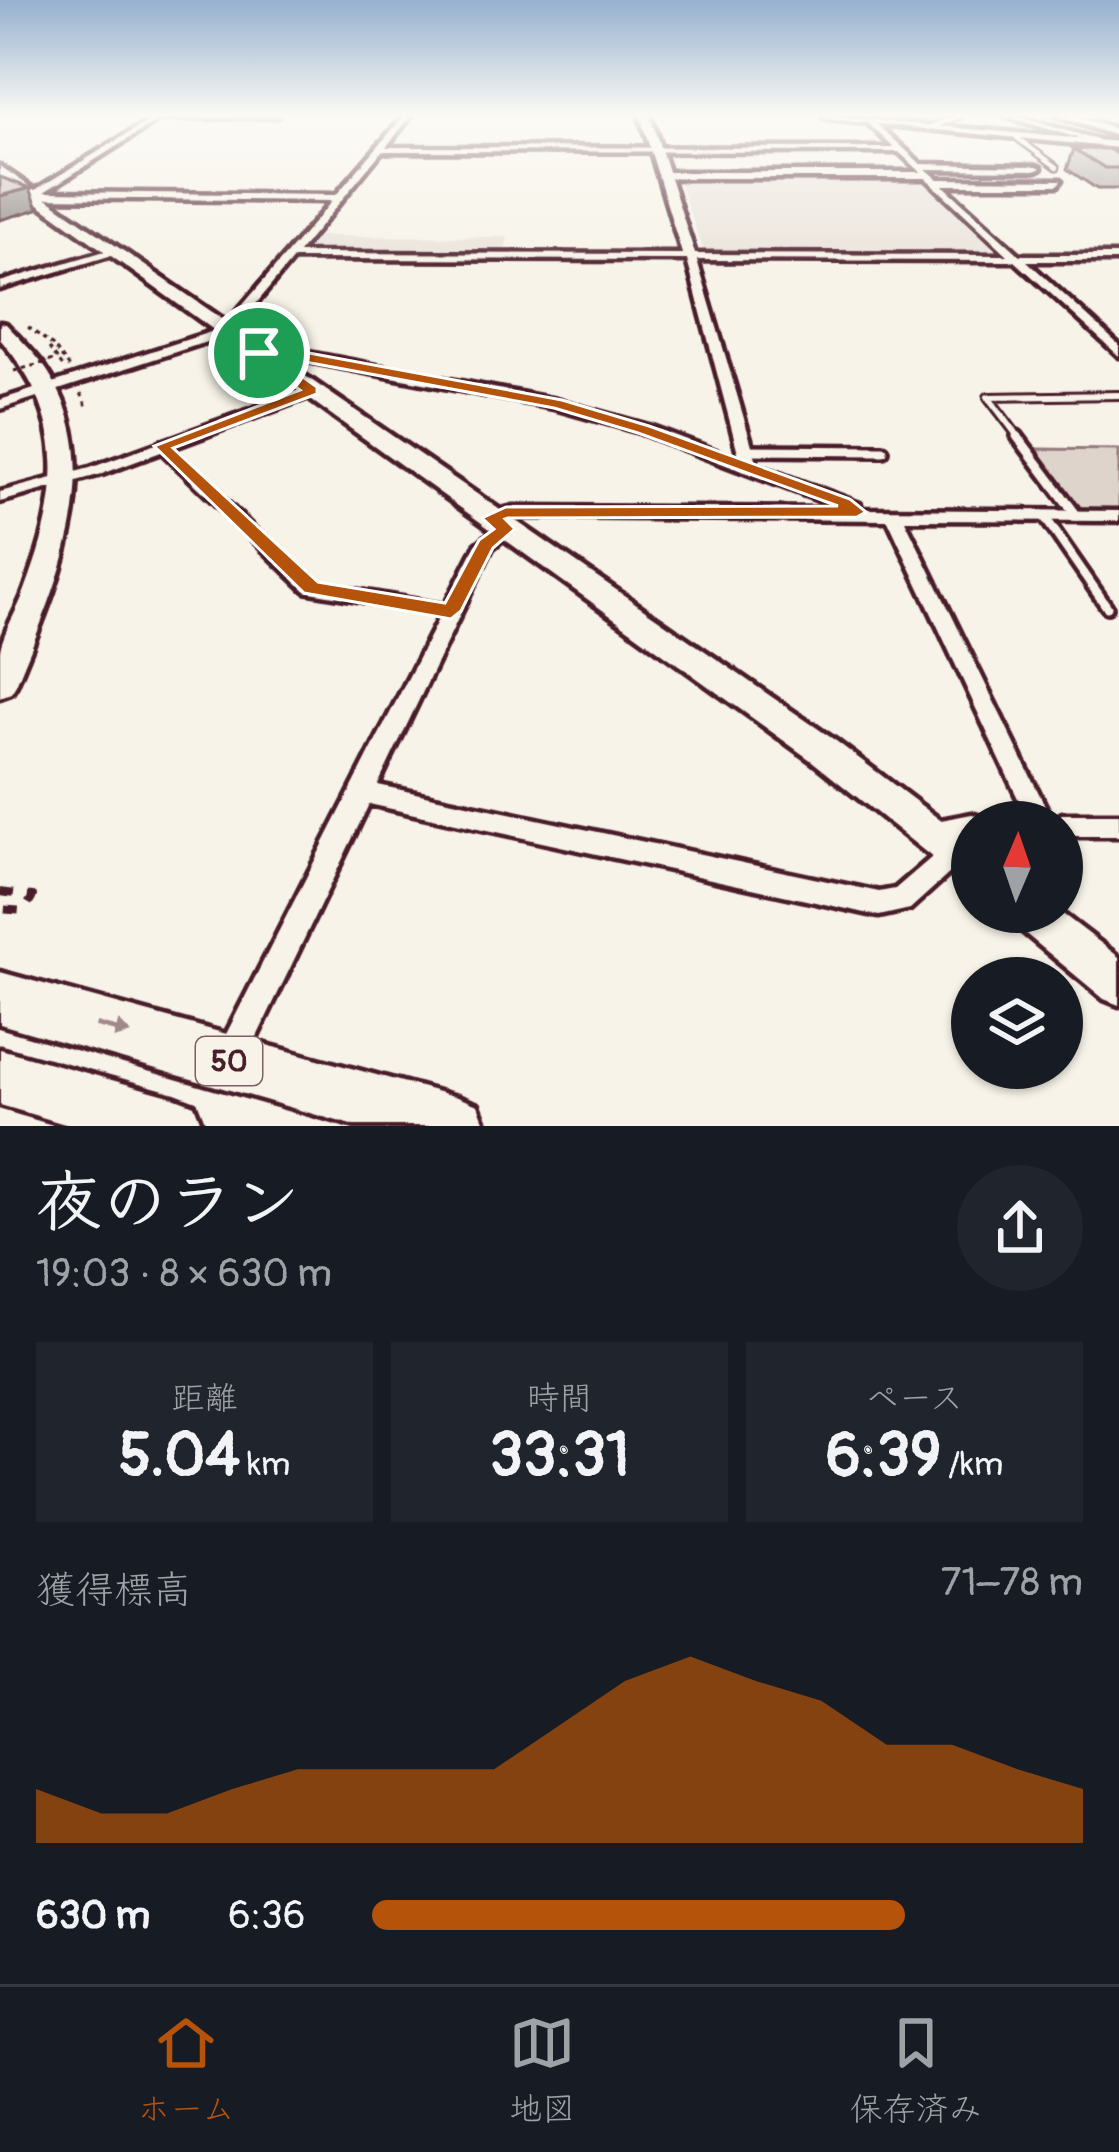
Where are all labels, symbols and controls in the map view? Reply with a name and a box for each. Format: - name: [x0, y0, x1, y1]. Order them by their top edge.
- pin: [208, 302, 310, 404]
- icon: arrive: [226, 320, 292, 386]
- north arrow: [951, 801, 1083, 933]
- map controls: [951, 801, 1083, 1089]
- button: layers: [951, 957, 1083, 1089]
- one-way arrow: [95, 1021, 132, 1040]
- road number: 50: [196, 1037, 262, 1085]
- text: 夜のラン: [36, 1162, 300, 1245]
- button: share: [957, 1165, 1083, 1291]
- text: 19:03 · 8 × 630 m: [36, 1249, 332, 1298]
- text: 距離: [172, 1378, 238, 1419]
- text: 時間: [527, 1378, 593, 1419]
- text: ペース: [866, 1378, 963, 1419]
- text: 5.04: [119, 1419, 240, 1494]
- text: 33:31: [490, 1419, 629, 1494]
- text: 6:39: [826, 1419, 941, 1494]
- text: km: [240, 1444, 290, 1485]
- text: /km: [941, 1444, 1003, 1485]
- text: 71–78 m: [941, 1558, 1083, 1607]
- text: 獲得標高: [36, 1566, 192, 1615]
- text: 630 m: [36, 1891, 150, 1940]
- text: 6:36: [228, 1891, 306, 1940]
- tab: ホーム: [137, 2010, 235, 2130]
- tab: 地図: [509, 2010, 575, 2130]
- tab: 保存済み: [850, 2010, 982, 2130]

